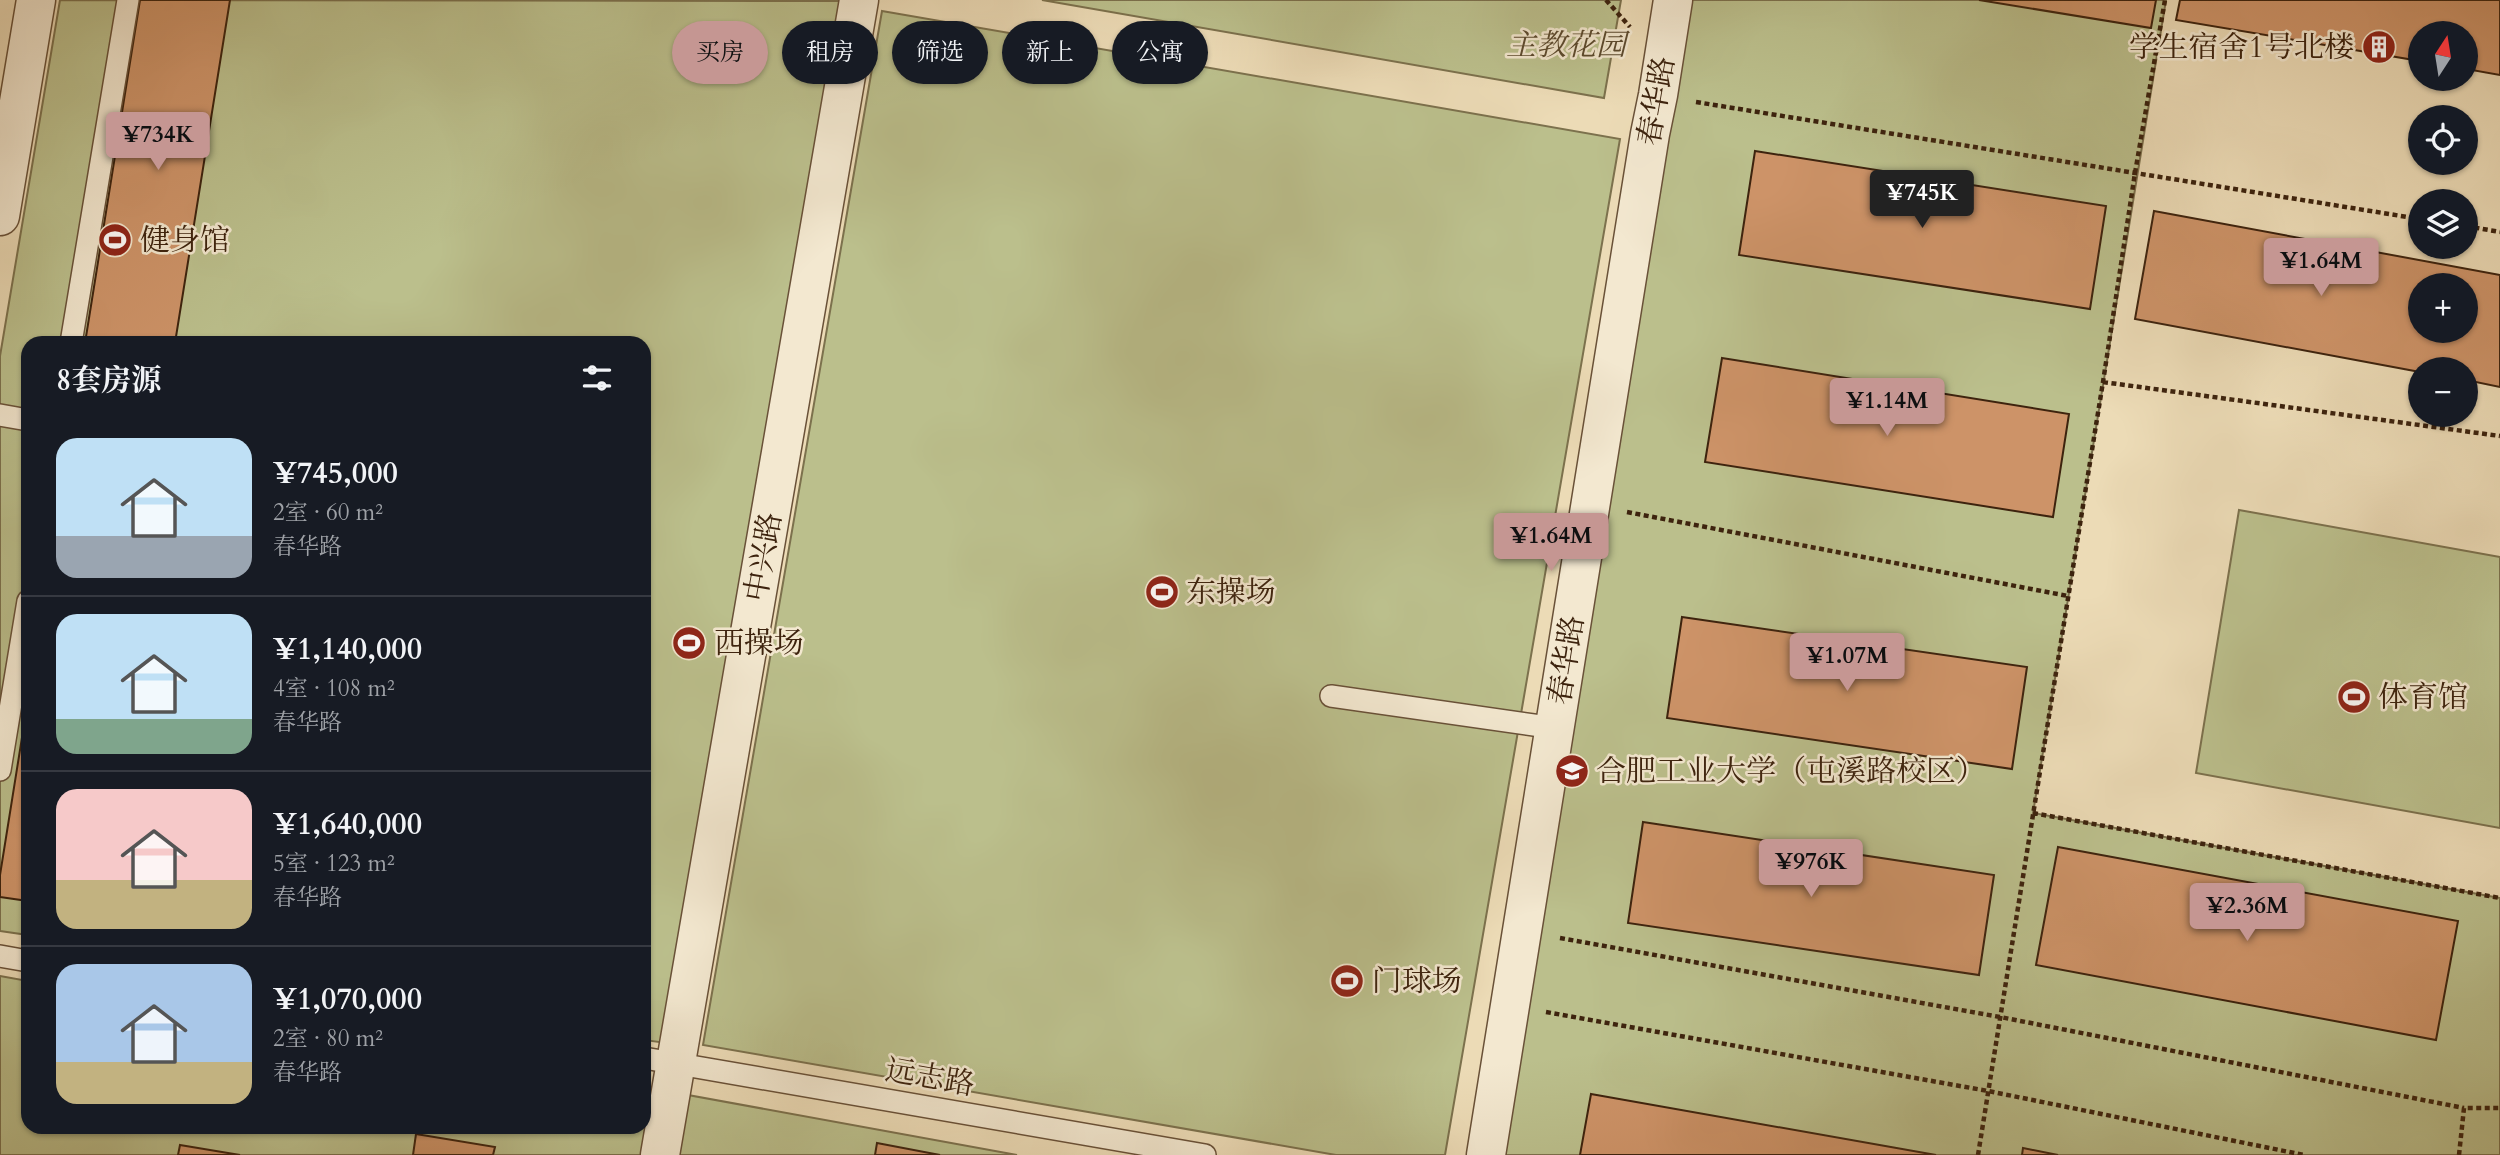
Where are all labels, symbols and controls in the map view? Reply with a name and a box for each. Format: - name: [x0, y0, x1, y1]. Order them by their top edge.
- chip: 买房: [672, 21, 768, 84]
- chip: 租房: [782, 21, 878, 84]
- chip: 筛选: [892, 21, 988, 84]
- chip: 新上: [1002, 21, 1098, 84]
- chip: 公寓: [1112, 21, 1208, 84]
- north arrow: [2408, 21, 2478, 91]
- map controls: [2408, 21, 2478, 427]
- park label: 主教花园: [1506, 25, 1630, 66]
- place label: 学生宿舍1号北楼: [2129, 27, 2354, 68]
- building icon: 学生宿舍1号北楼: [2360, 28, 2398, 66]
- street label: 春华路: [1628, 53, 1684, 149]
- button: locate: [2408, 105, 2478, 175]
- pin: ¥734K: [109, 113, 207, 172]
- text: ¥734K: [122, 119, 194, 150]
- pin: ¥745K: [1873, 170, 1971, 230]
- text: ¥745K: [1886, 177, 1958, 208]
- button: layers: [2408, 189, 2478, 259]
- place label: 健身馆: [140, 220, 230, 261]
- sports icon: 健身馆: [96, 221, 134, 259]
- pin: ¥1.64M: [2264, 238, 2378, 298]
- text: ¥1.64M: [2280, 245, 2362, 276]
- button: +: [2408, 273, 2478, 343]
- button: −: [2408, 357, 2478, 427]
- icon: filters: [578, 359, 616, 397]
- text: 8套房源: [56, 360, 161, 401]
- pin: ¥1.14M: [1830, 378, 1944, 438]
- text: ¥1.14M: [1846, 385, 1928, 416]
- text: ¥745,000: [273, 453, 398, 494]
- icon: home: [112, 466, 196, 550]
- text: 2室 · 60 m²: [273, 497, 383, 528]
- street label: 中兴路: [735, 509, 791, 605]
- pin: ¥1.64M: [1494, 514, 1608, 573]
- text: ¥1.64M: [1510, 520, 1592, 551]
- text: 春华路: [273, 531, 342, 562]
- place label: 东操场: [1186, 572, 1276, 613]
- sports icon: 东操场: [1143, 573, 1181, 611]
- street label: 春华路: [1539, 612, 1594, 708]
- place label: 西操场: [714, 623, 804, 664]
- sports icon: 西操场: [670, 624, 708, 662]
- text: ¥1,140,000: [273, 629, 422, 670]
- pin: ¥1.07M: [1790, 634, 1904, 693]
- text: ¥1.07M: [1806, 640, 1888, 671]
- icon: home: [112, 642, 196, 726]
- text: 4室 · 108 m²: [273, 673, 395, 704]
- place label: 体育馆: [2378, 677, 2468, 718]
- sports icon: 体育馆: [2335, 678, 2373, 716]
- text: 春华路: [273, 707, 342, 738]
- place label: 合肥工业大学（屯溪路校区）: [1596, 751, 1986, 792]
- school or university icon: 合肥工业大学（屯溪路校区）: [1553, 752, 1591, 790]
- text: ¥1,640,000: [273, 804, 422, 845]
- icon: home: [112, 817, 196, 901]
- pin: ¥976K: [1762, 839, 1860, 899]
- text: ¥976K: [1775, 846, 1847, 877]
- text: 5室 · 123 m²: [273, 848, 395, 879]
- text: 春华路: [273, 882, 342, 913]
- pin: ¥2.36M: [2190, 884, 2304, 943]
- text: ¥2.36M: [2206, 890, 2288, 921]
- place label: 门球场: [1372, 961, 1462, 1002]
- sports icon: 门球场: [1328, 962, 1366, 1000]
- text: ¥1,070,000: [273, 979, 422, 1020]
- icon: home: [112, 992, 196, 1076]
- text: 2室 · 80 m²: [273, 1023, 383, 1054]
- street label: 远志路: [882, 1049, 978, 1105]
- text: 春华路: [273, 1057, 342, 1088]

